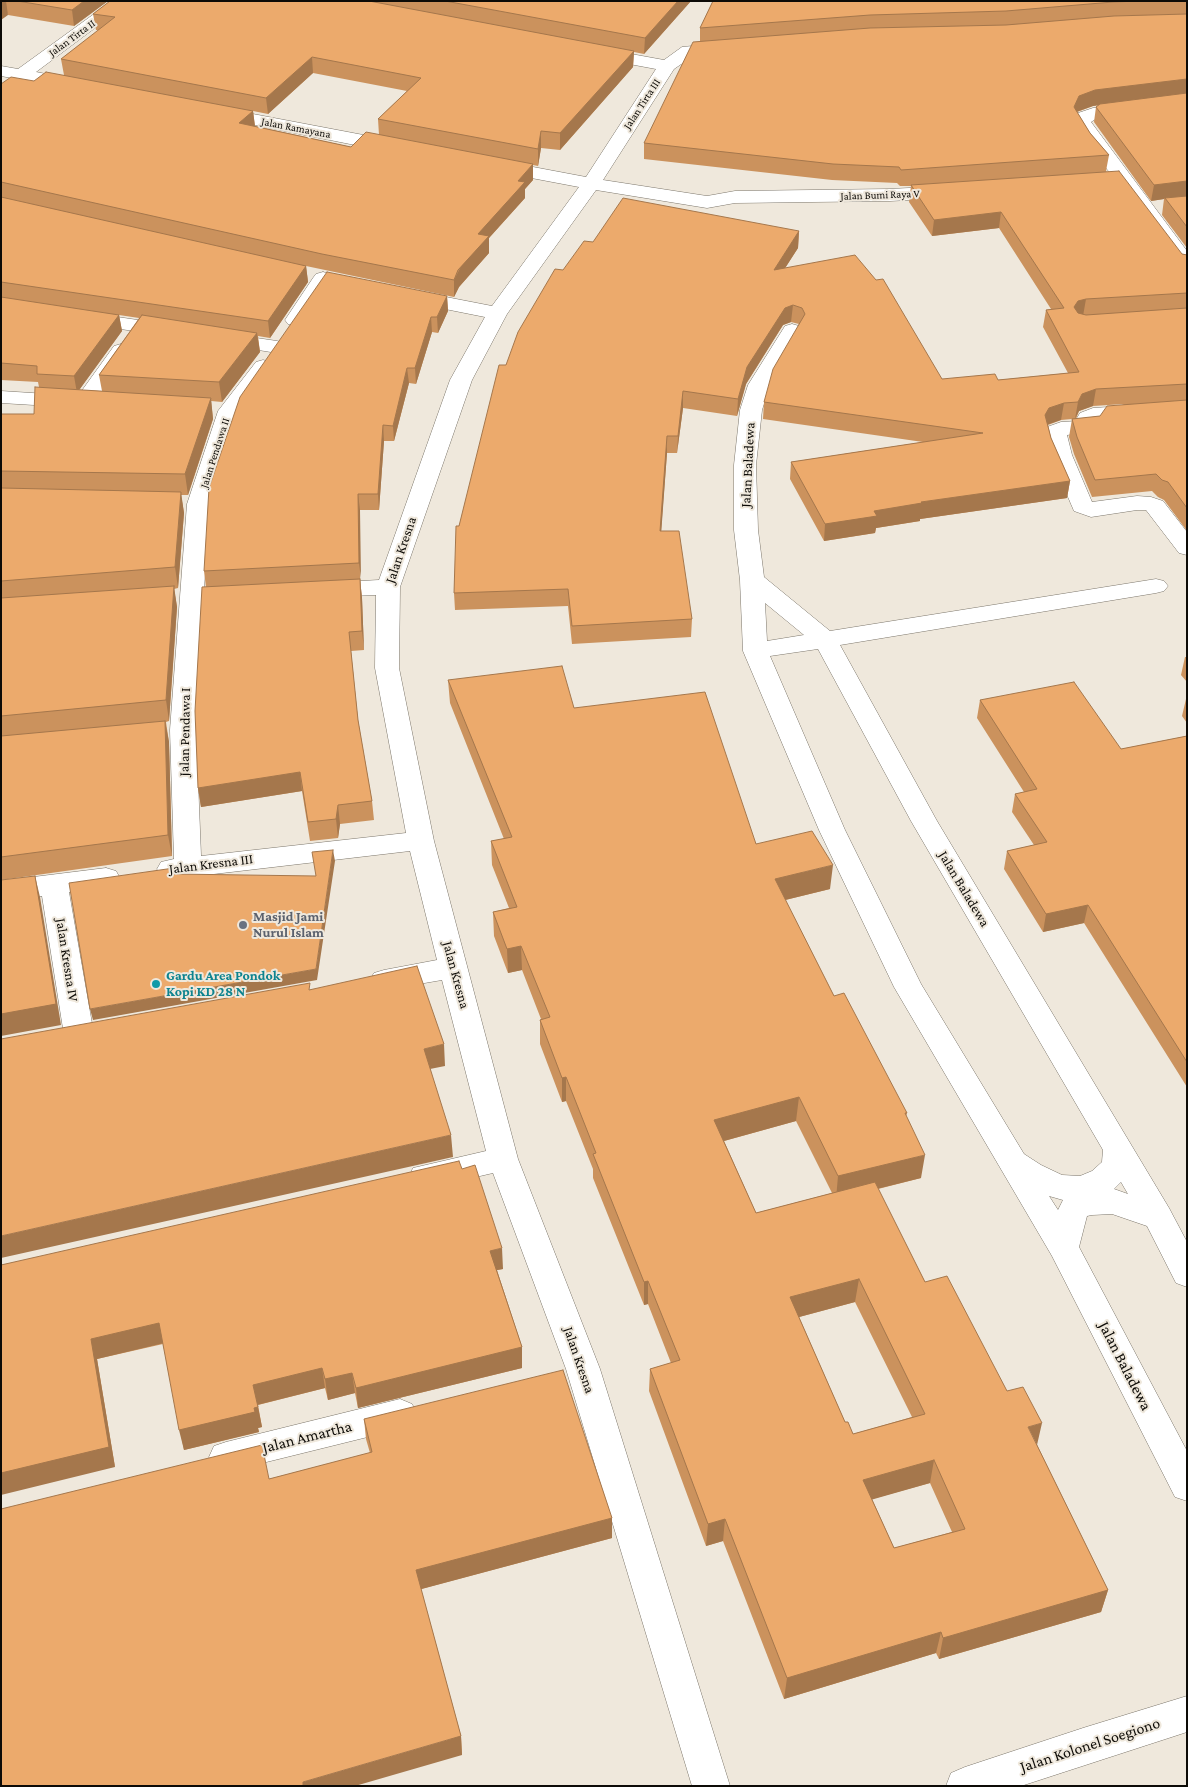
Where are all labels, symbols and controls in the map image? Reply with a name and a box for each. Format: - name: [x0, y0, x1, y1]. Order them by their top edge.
- street label: Jalan Tirta II: [46, 17, 98, 59]
- street label: Jalan Tirta III: [621, 76, 663, 132]
- street label: Jalan Ramayana: [260, 115, 332, 141]
- street label: Jalan Bumi Raya V: [840, 187, 920, 203]
- street label: Jalan Pendawa II: [197, 416, 233, 490]
- street label: Jalan Baladewa: [737, 422, 759, 508]
- street label: Jalan Kresna: [382, 515, 420, 585]
- street label: Jalan Pendawa I: [176, 688, 194, 776]
- street label: Jalan Baladewa: [935, 848, 993, 930]
- street label: Jalan Kresna III: [168, 851, 254, 877]
- place label: Masjid Jami Nurul Islam: [253, 909, 324, 942]
- street label: Jalan Kresna IV: [52, 917, 82, 1003]
- marker: Masjid Jami Nurul Islam: [237, 919, 249, 931]
- street label: Jalan Kresna: [439, 939, 473, 1011]
- place label: Gardu Area Pondok Kopi KD 28 N: [166, 968, 280, 1000]
- marker: Gardu Area Pondok Kopi KD 28 N: [150, 978, 162, 990]
- street label: Jalan Baladewa: [1094, 1318, 1156, 1414]
- street label: Jalan Kresna: [560, 1325, 598, 1395]
- street label: Jalan Amartha: [260, 1417, 354, 1457]
- street label: Jalan Kolonel Soegiono: [1018, 1713, 1162, 1777]

